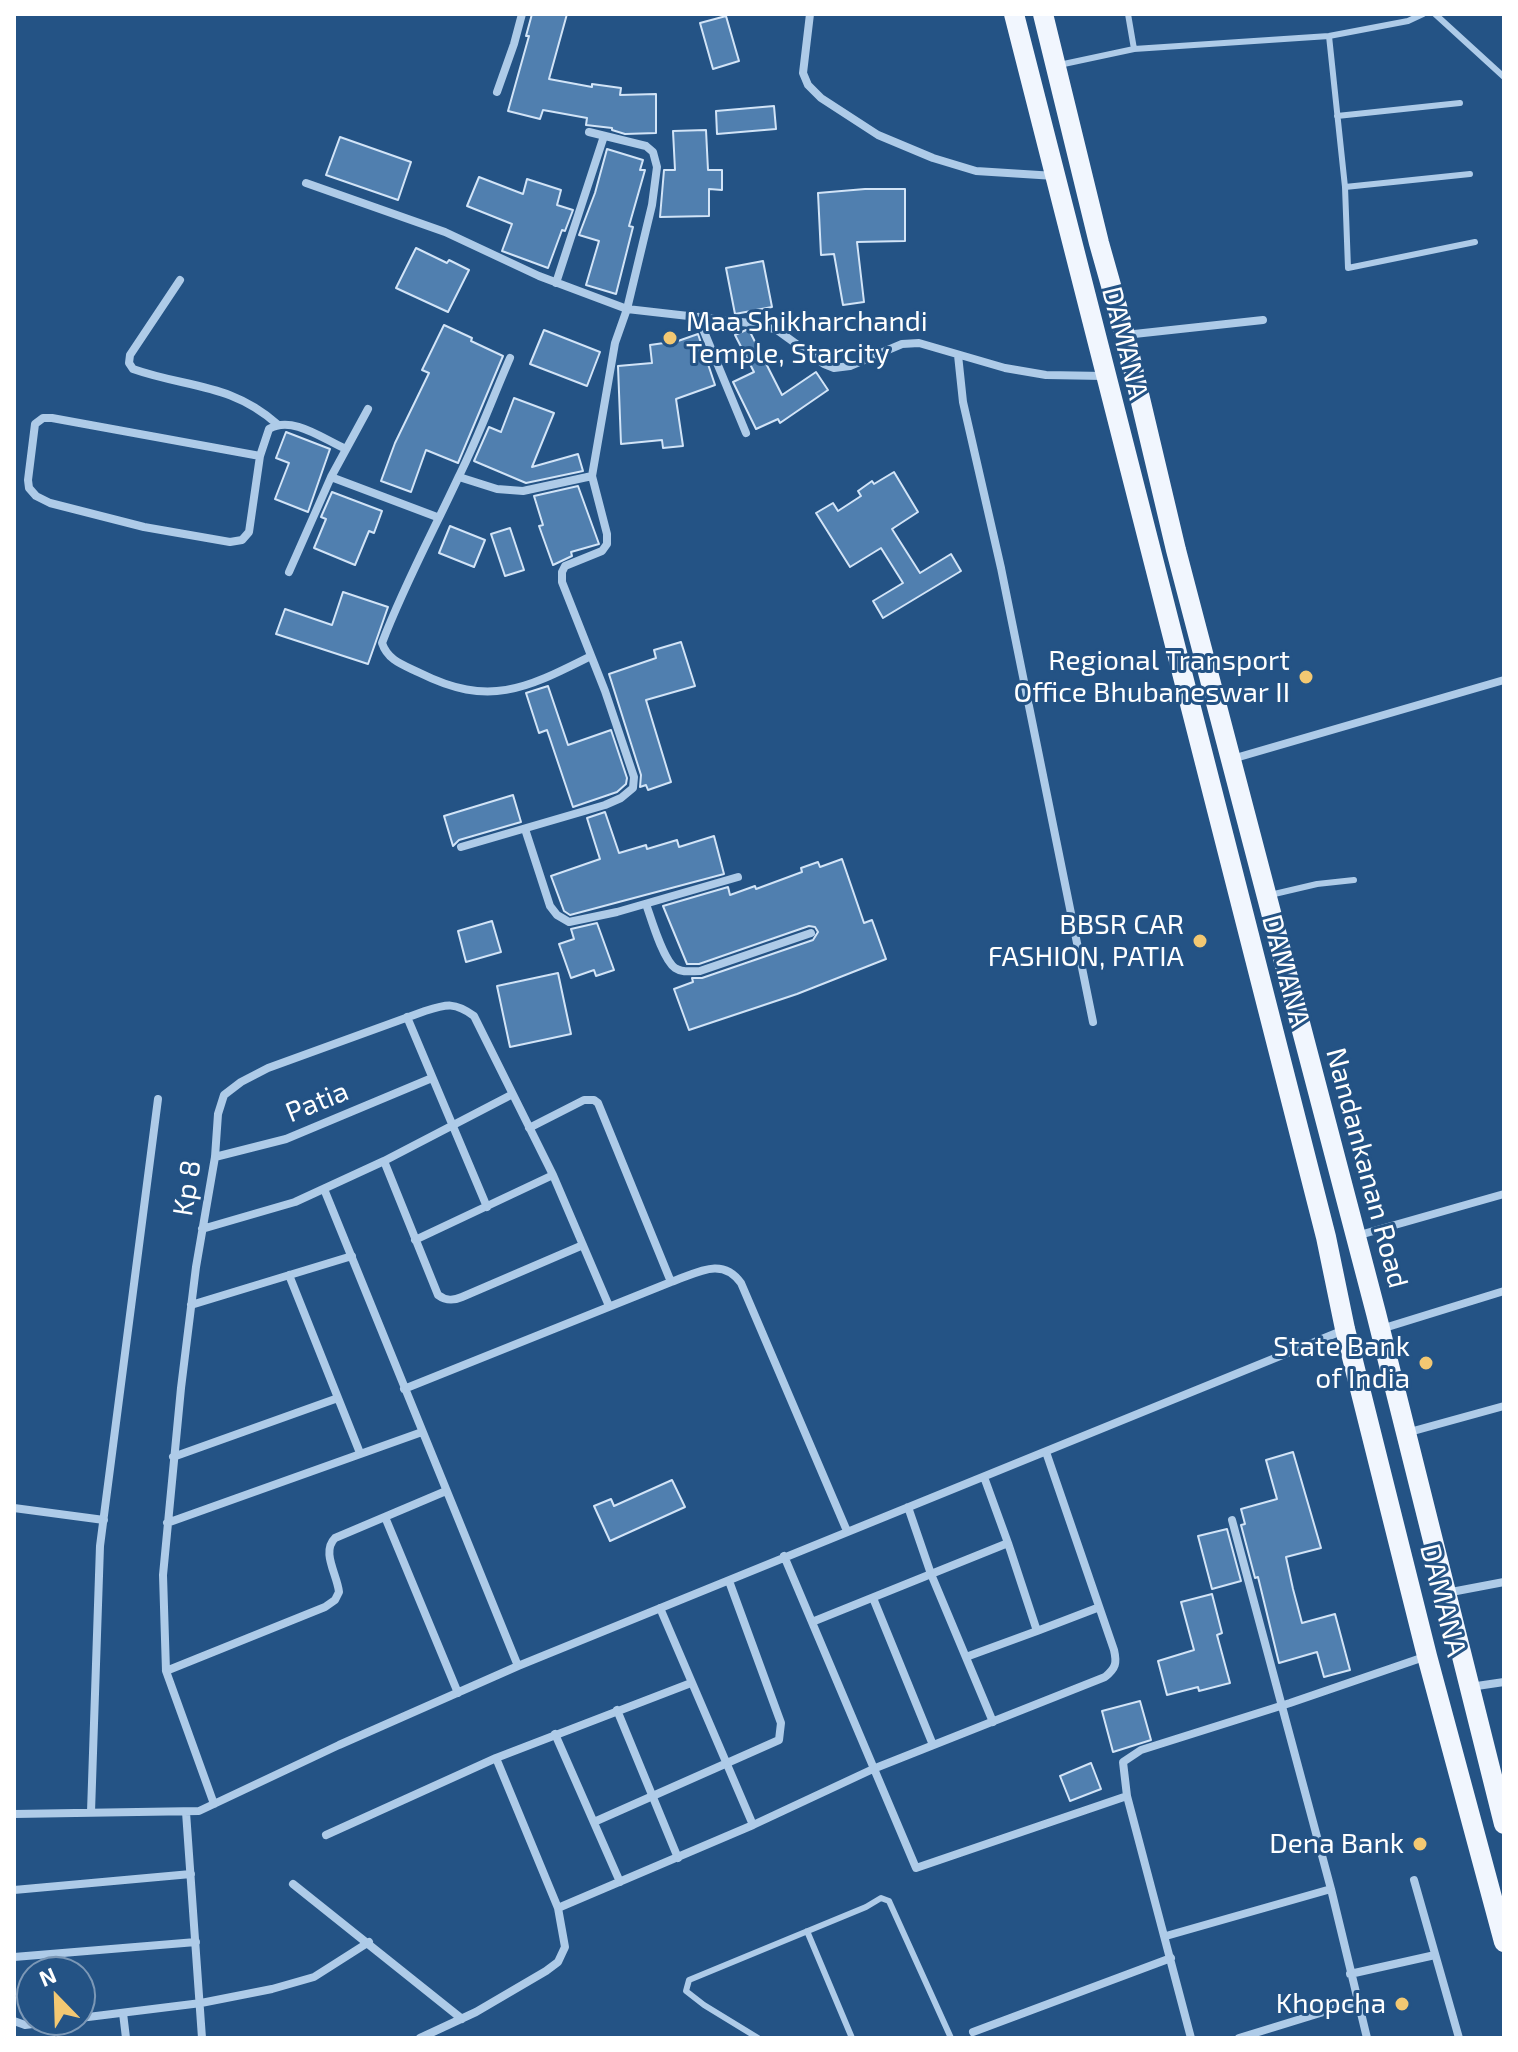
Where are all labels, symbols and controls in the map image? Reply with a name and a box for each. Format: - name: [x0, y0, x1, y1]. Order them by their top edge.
- street label: DAMANA: [1095, 283, 1155, 403]
- place label: Maa Shikharchandi Temple, Starcity: [686, 305, 928, 371]
- marker: Maa Shikharchandi Temple, Starcity: [661, 329, 679, 347]
- place label: Regional Transport Office Bhubaneswar II: [1014, 644, 1290, 710]
- marker: Regional Transport Office Bhubaneswar II: [1297, 668, 1315, 686]
- place label: BBSR CAR FASHION, PATIA: [988, 908, 1184, 974]
- street label: DAMANA: [1255, 911, 1317, 1031]
- marker: BBSR CAR FASHION, PATIA: [1191, 932, 1209, 950]
- street label: Nandankanan Road: [1319, 1044, 1415, 1292]
- street label: Patia: [281, 1074, 353, 1130]
- street label: Kp 8: [166, 1158, 208, 1218]
- place label: State Bank of India: [1273, 1330, 1410, 1396]
- marker: State Bank of India: [1417, 1354, 1435, 1372]
- street label: DAMANA: [1413, 1540, 1473, 1660]
- place label: Dena Bank: [1269, 1827, 1404, 1861]
- marker: Dena Bank: [1411, 1835, 1429, 1853]
- north arrow: [16, 1956, 96, 2036]
- text: N: [35, 1961, 60, 1991]
- place label: Khopcha: [1276, 1987, 1386, 2021]
- marker: Khopcha: [1393, 1995, 1411, 2013]

